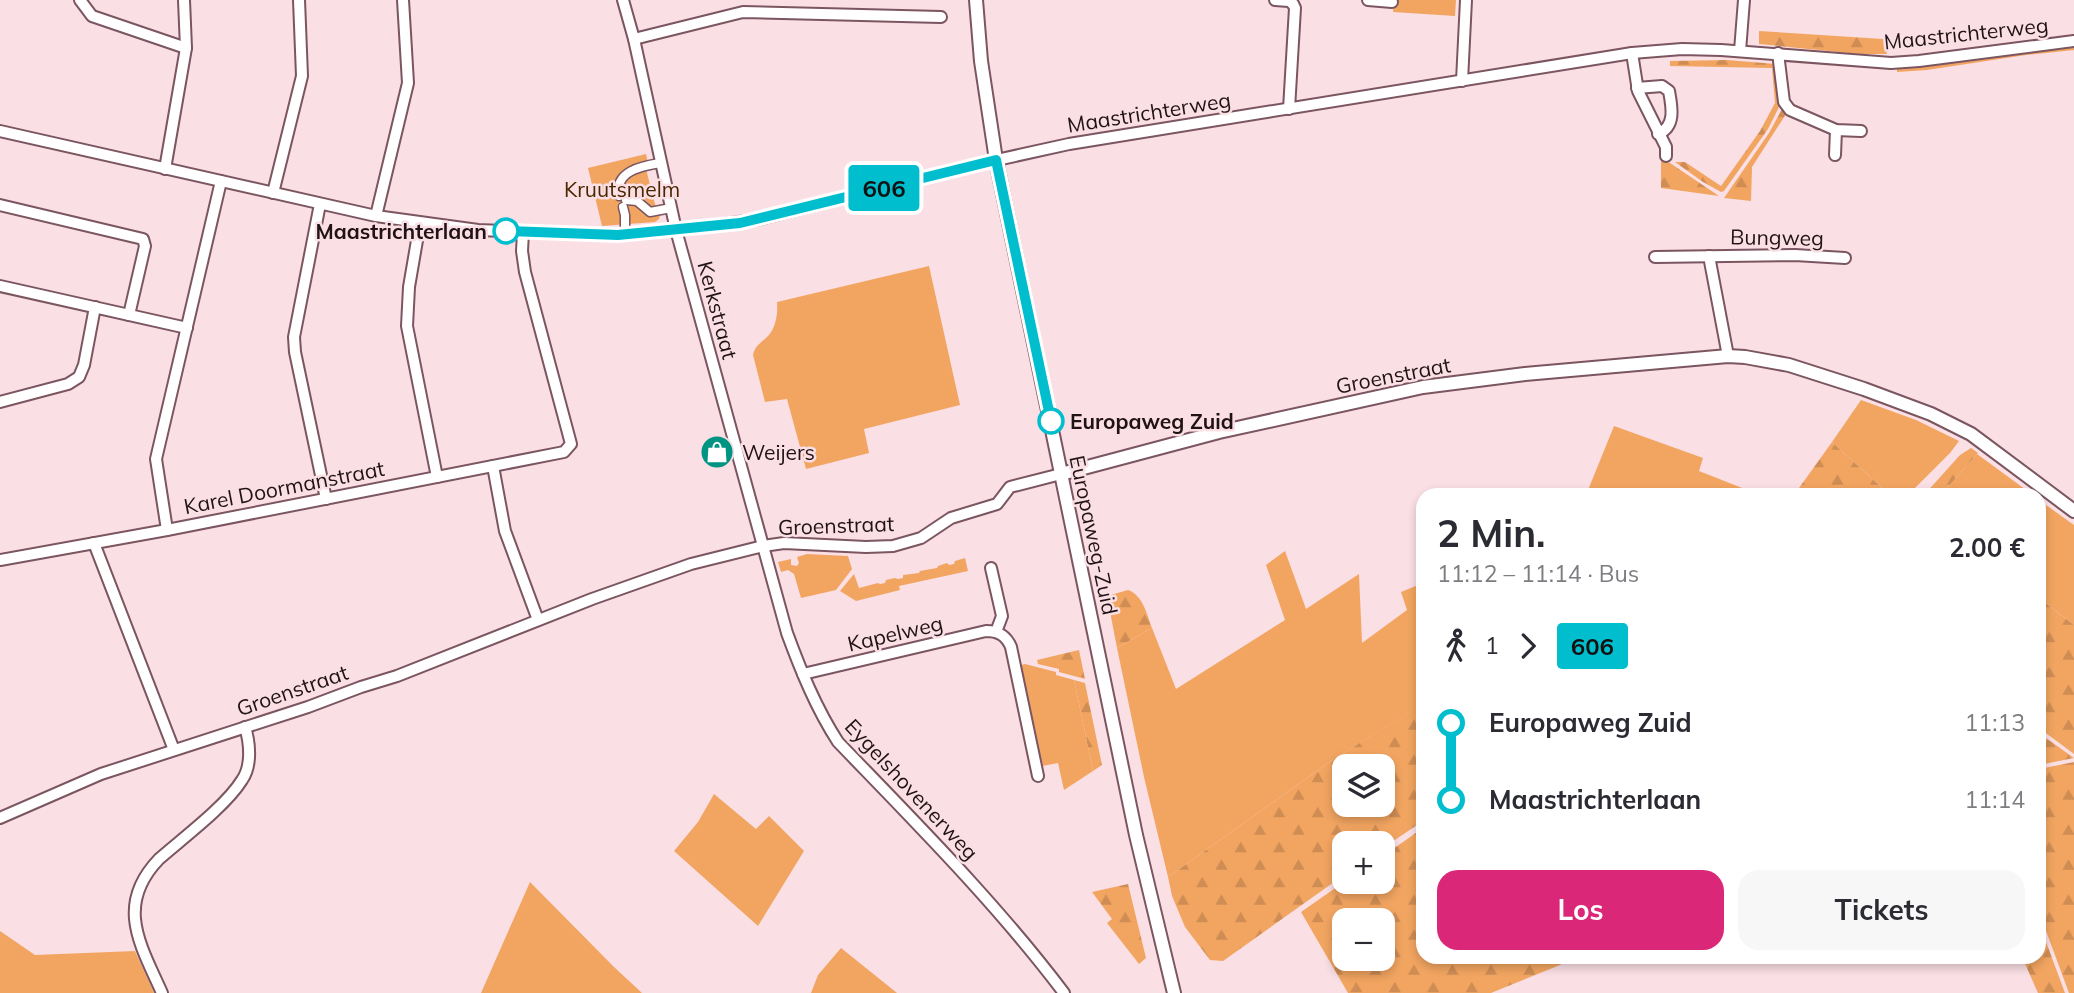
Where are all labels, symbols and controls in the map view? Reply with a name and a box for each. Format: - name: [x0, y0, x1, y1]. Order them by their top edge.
- street label: Maastrichterweg: [1882, 11, 2050, 55]
- street label: Maastrichterweg: [1065, 86, 1233, 138]
- line badge: 606: [844, 165, 924, 211]
- text: 606: [862, 173, 906, 203]
- park label: Kruutsmelm: [564, 176, 680, 202]
- place label: Maastrichterlaan: [316, 218, 487, 244]
- marker: Maastrichterlaan: [493, 218, 519, 244]
- street label: Bungweg: [1730, 223, 1824, 251]
- street label: Kerkstraat: [692, 258, 744, 362]
- street label: Groenstraat: [1333, 351, 1453, 399]
- marker: Europaweg Zuid: [1038, 408, 1064, 434]
- place label: Europaweg Zuid: [1070, 408, 1234, 434]
- shop icon: Weijers: [698, 433, 736, 471]
- place label: Weijers: [742, 439, 815, 465]
- street label: Europaweg-Zuid: [1064, 453, 1124, 617]
- street label: Karel Doormanstraat: [182, 455, 386, 519]
- text: 2 Min.: [1437, 509, 1546, 557]
- street label: Groenstraat: [777, 510, 895, 540]
- text: 2.00 €: [1949, 531, 2025, 564]
- text: 11:12 – 11:14 · Bus: [1437, 559, 1639, 588]
- street label: Kapelweg: [845, 609, 945, 657]
- icon: walk: [1437, 627, 1475, 665]
- icon: forward: [1509, 627, 1547, 665]
- text: 1: [1485, 631, 1499, 660]
- text: 606: [1571, 631, 1614, 661]
- street label: Groenstraat: [233, 659, 351, 721]
- text: Europaweg Zuid: [1489, 706, 1692, 739]
- text: 11:13: [1965, 708, 2025, 737]
- street label: Eygelshovenerweg: [840, 713, 984, 865]
- map controls: [1332, 754, 1395, 971]
- button: layers: [1332, 754, 1395, 817]
- text: Maastrichterlaan: [1489, 783, 1701, 816]
- text: 11:14: [1965, 785, 2025, 814]
- button: +: [1332, 831, 1395, 894]
- button: Los: [1437, 870, 1724, 950]
- button: Tickets: [1738, 870, 2025, 950]
- button: −: [1332, 908, 1395, 971]

